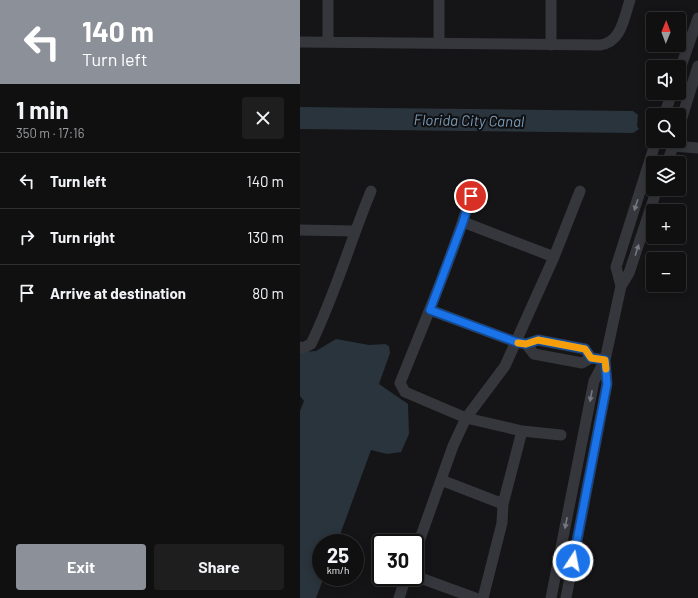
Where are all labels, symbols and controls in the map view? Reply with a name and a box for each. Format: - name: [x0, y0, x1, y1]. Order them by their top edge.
- north arrow: [646, 12, 686, 52]
- map controls: [646, 12, 686, 292]
- text: 140 m: [82, 14, 154, 48]
- icon: left: [16, 16, 68, 68]
- text: Turn left: [82, 48, 148, 70]
- button: sound: [646, 60, 686, 100]
- text: 1 min: [16, 95, 69, 124]
- button: close: [242, 97, 284, 139]
- button: search: [646, 108, 686, 148]
- water label: Florida City Canal: [414, 110, 525, 130]
- text: 350 m · 17:16: [16, 125, 84, 141]
- button: layers: [646, 156, 686, 196]
- icon: left: [16, 170, 38, 192]
- text: Turn left: [50, 172, 106, 190]
- text: 140 m: [247, 172, 284, 190]
- pin: [454, 179, 488, 213]
- icon: arrive: [460, 185, 482, 207]
- one-way arrow: [633, 199, 639, 211]
- button: +: [646, 204, 686, 244]
- icon: right: [16, 226, 38, 248]
- text: Turn right: [50, 228, 115, 246]
- text: 130 m: [247, 228, 284, 246]
- one-way arrow: [634, 244, 640, 256]
- button: −: [646, 252, 686, 292]
- icon: arrive: [16, 282, 38, 304]
- text: Arrive at destination: [50, 284, 186, 302]
- text: 80 m: [252, 284, 284, 302]
- one-way arrow: [587, 389, 593, 402]
- one-way arrow: [562, 517, 568, 529]
- speed limit sign: 30: [372, 534, 424, 586]
- position arrow: [552, 540, 594, 582]
- text: 25: [327, 543, 349, 567]
- button: Exit: [16, 544, 146, 590]
- button: Share: [154, 544, 284, 590]
- text: km/h: [327, 564, 349, 576]

